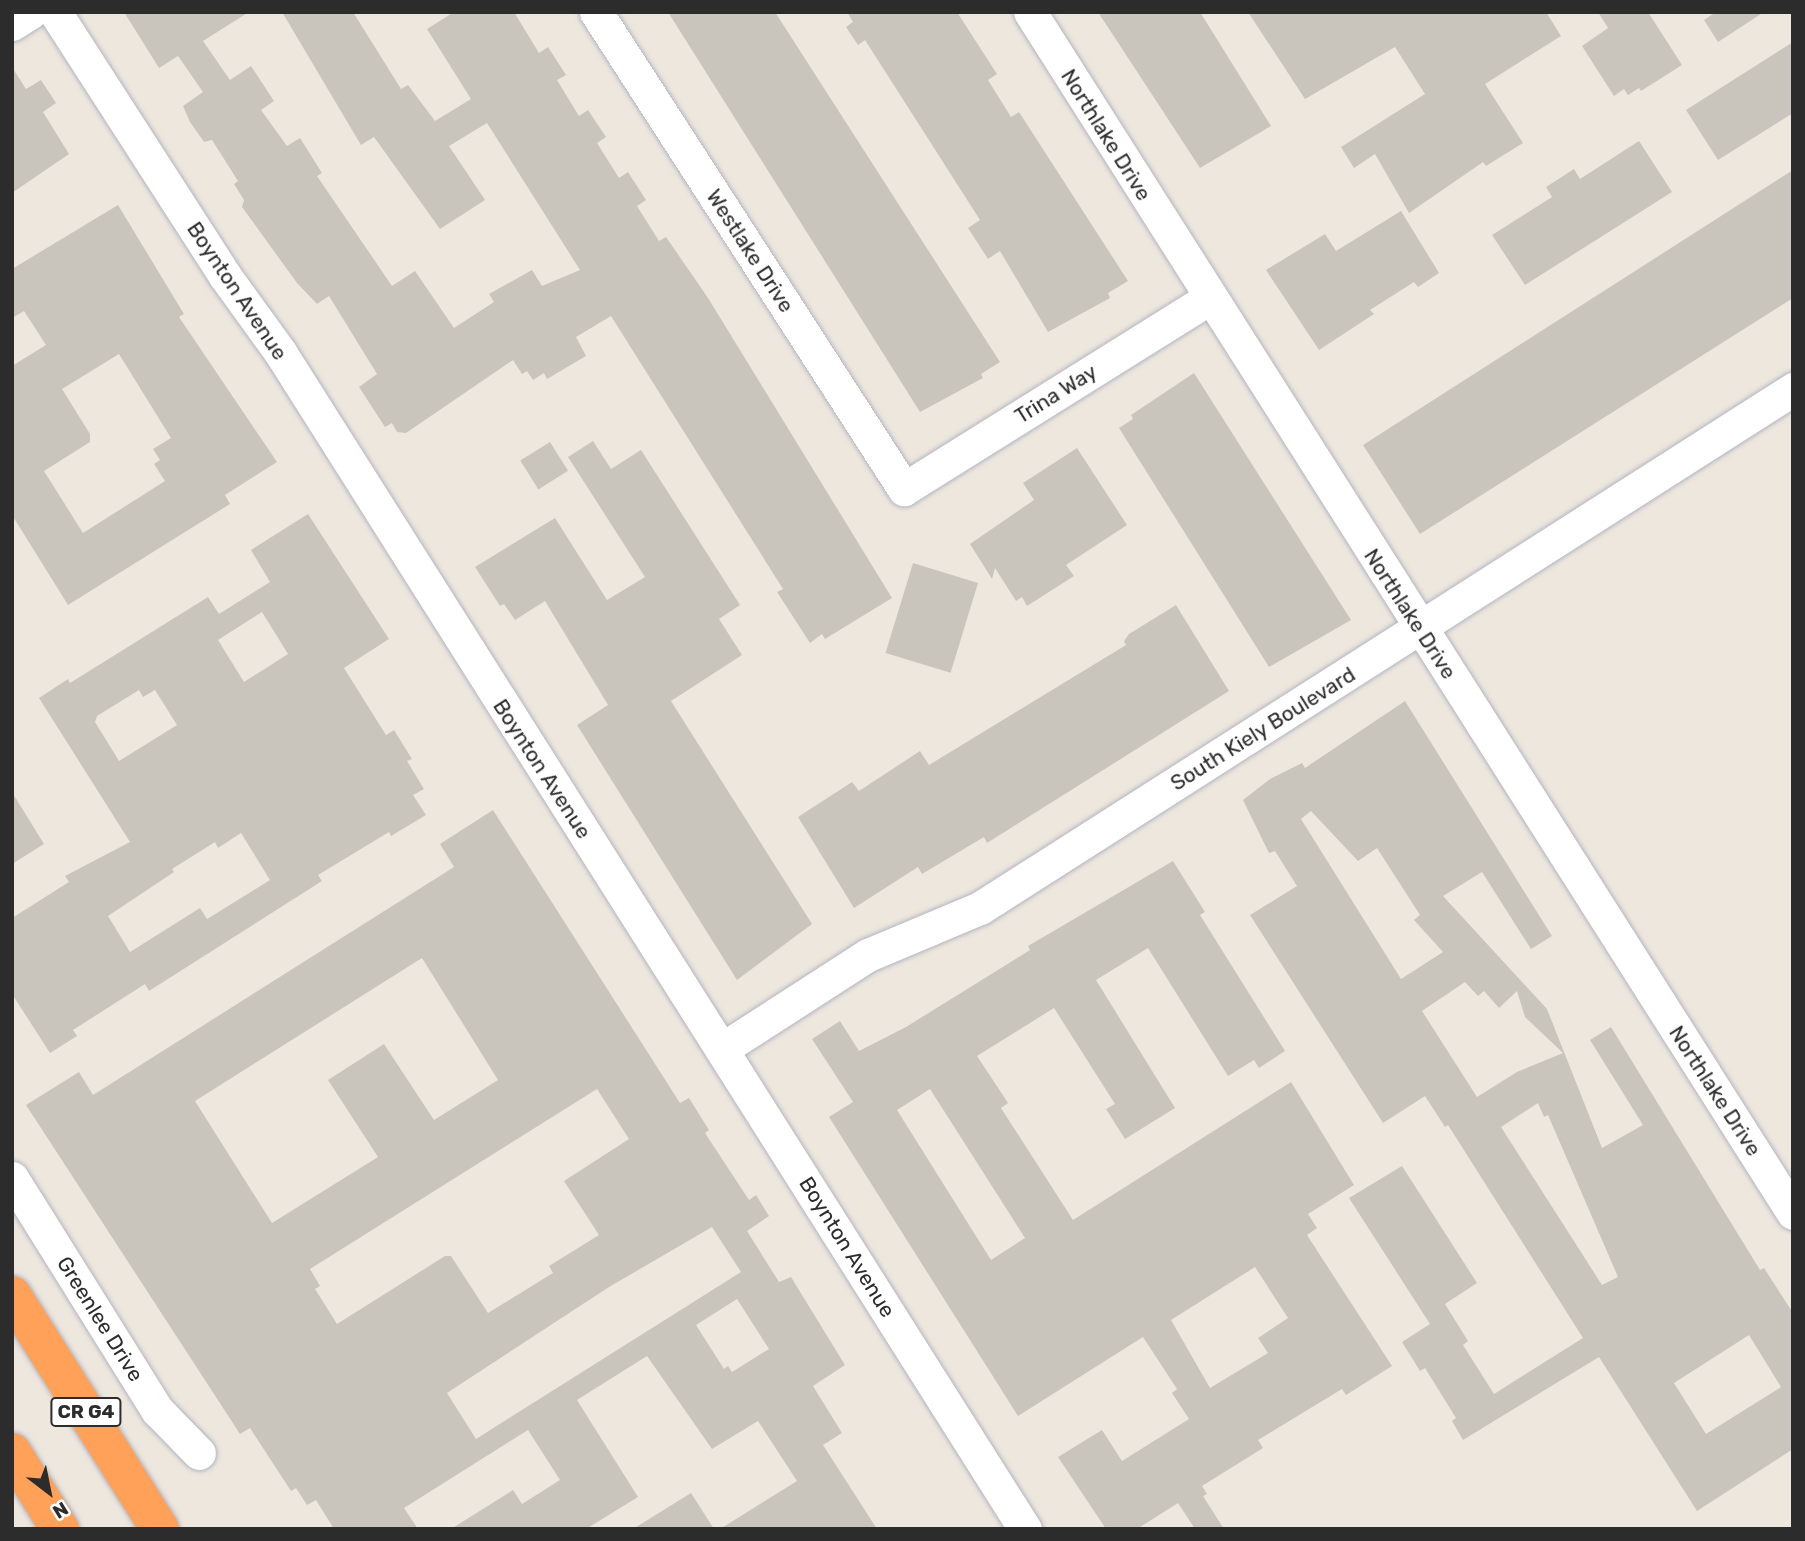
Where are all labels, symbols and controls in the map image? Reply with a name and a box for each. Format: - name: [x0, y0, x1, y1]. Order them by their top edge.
- street label: Northlake Drive: [1056, 65, 1156, 205]
- street label: Westlake Drive: [701, 185, 799, 317]
- street label: Boynton Avenue: [181, 217, 293, 365]
- street label: Trina Way: [1010, 359, 1102, 429]
- street label: Northlake Drive: [1359, 544, 1461, 684]
- street label: South Kiely Boulevard: [1166, 662, 1360, 796]
- street label: Boynton Avenue: [487, 694, 597, 844]
- street label: Northlake Drive: [1664, 1021, 1766, 1161]
- street label: Boynton Avenue: [794, 1172, 900, 1322]
- street label: Greenlee Drive: [52, 1252, 148, 1386]
- road number: CR G4: [49, 1396, 123, 1428]
- north arrow: [14, 1457, 84, 1527]
- text: N: [49, 1497, 72, 1524]

